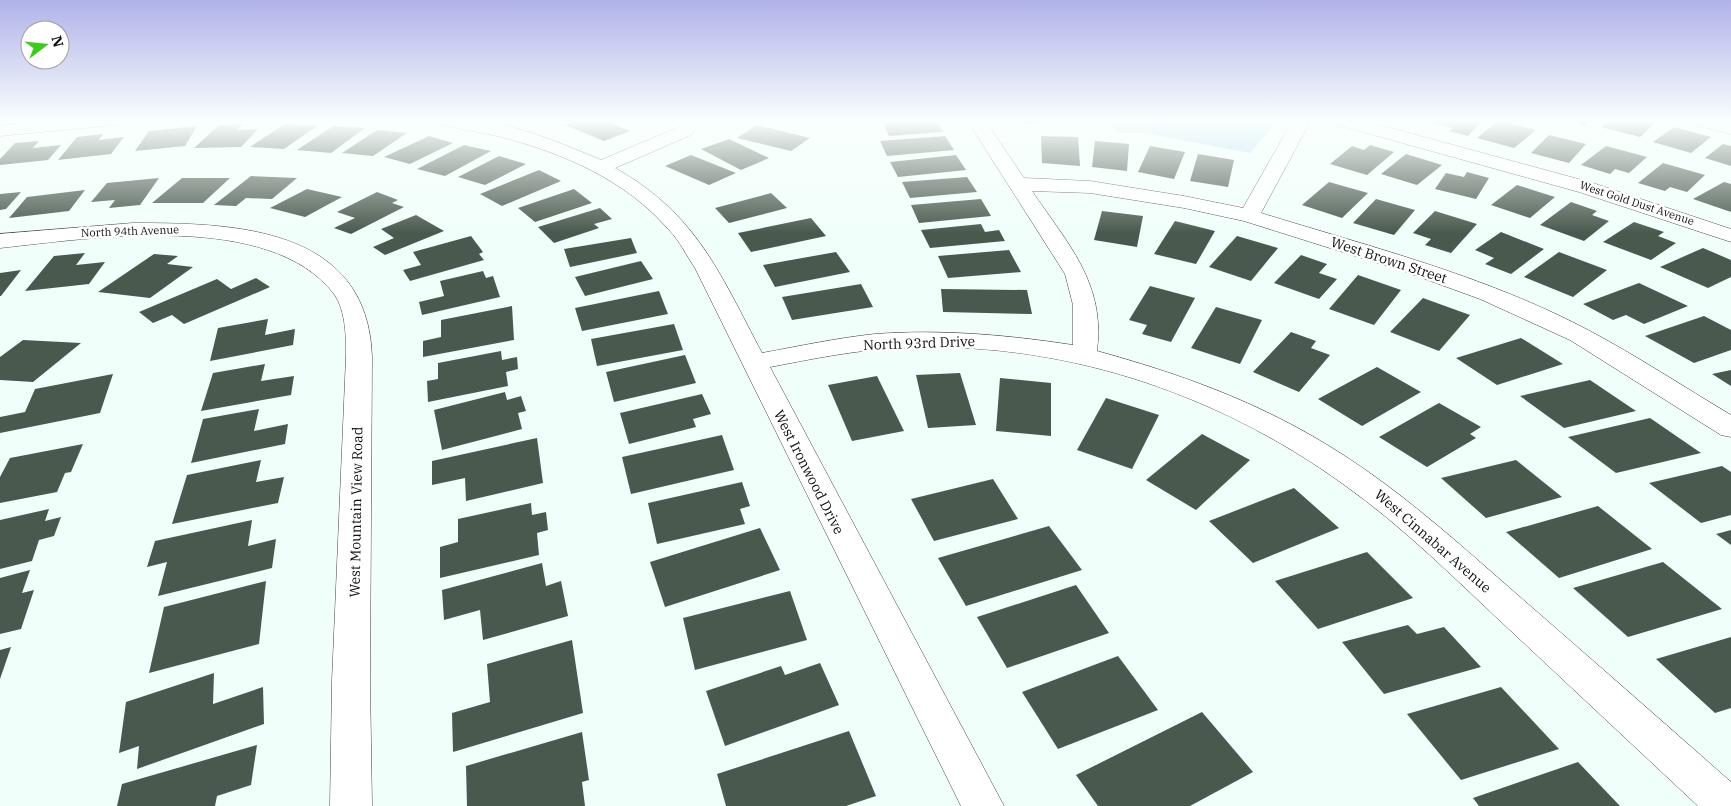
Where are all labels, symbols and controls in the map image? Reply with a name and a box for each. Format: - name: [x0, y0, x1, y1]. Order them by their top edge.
- north arrow: [20, 20, 70, 70]
- text: N: [47, 34, 68, 49]
- street label: West Gold Dust Avenue: [1578, 178, 1696, 228]
- street label: North 94th Avenue: [81, 222, 179, 240]
- street label: West Brown Street: [1329, 233, 1449, 287]
- street label: North 93rd Drive: [863, 332, 975, 354]
- street label: West Ironwood Drive: [770, 407, 848, 537]
- street label: West Mountain View Road: [346, 426, 366, 597]
- street label: West Cinnabar Avenue: [1371, 485, 1495, 597]

